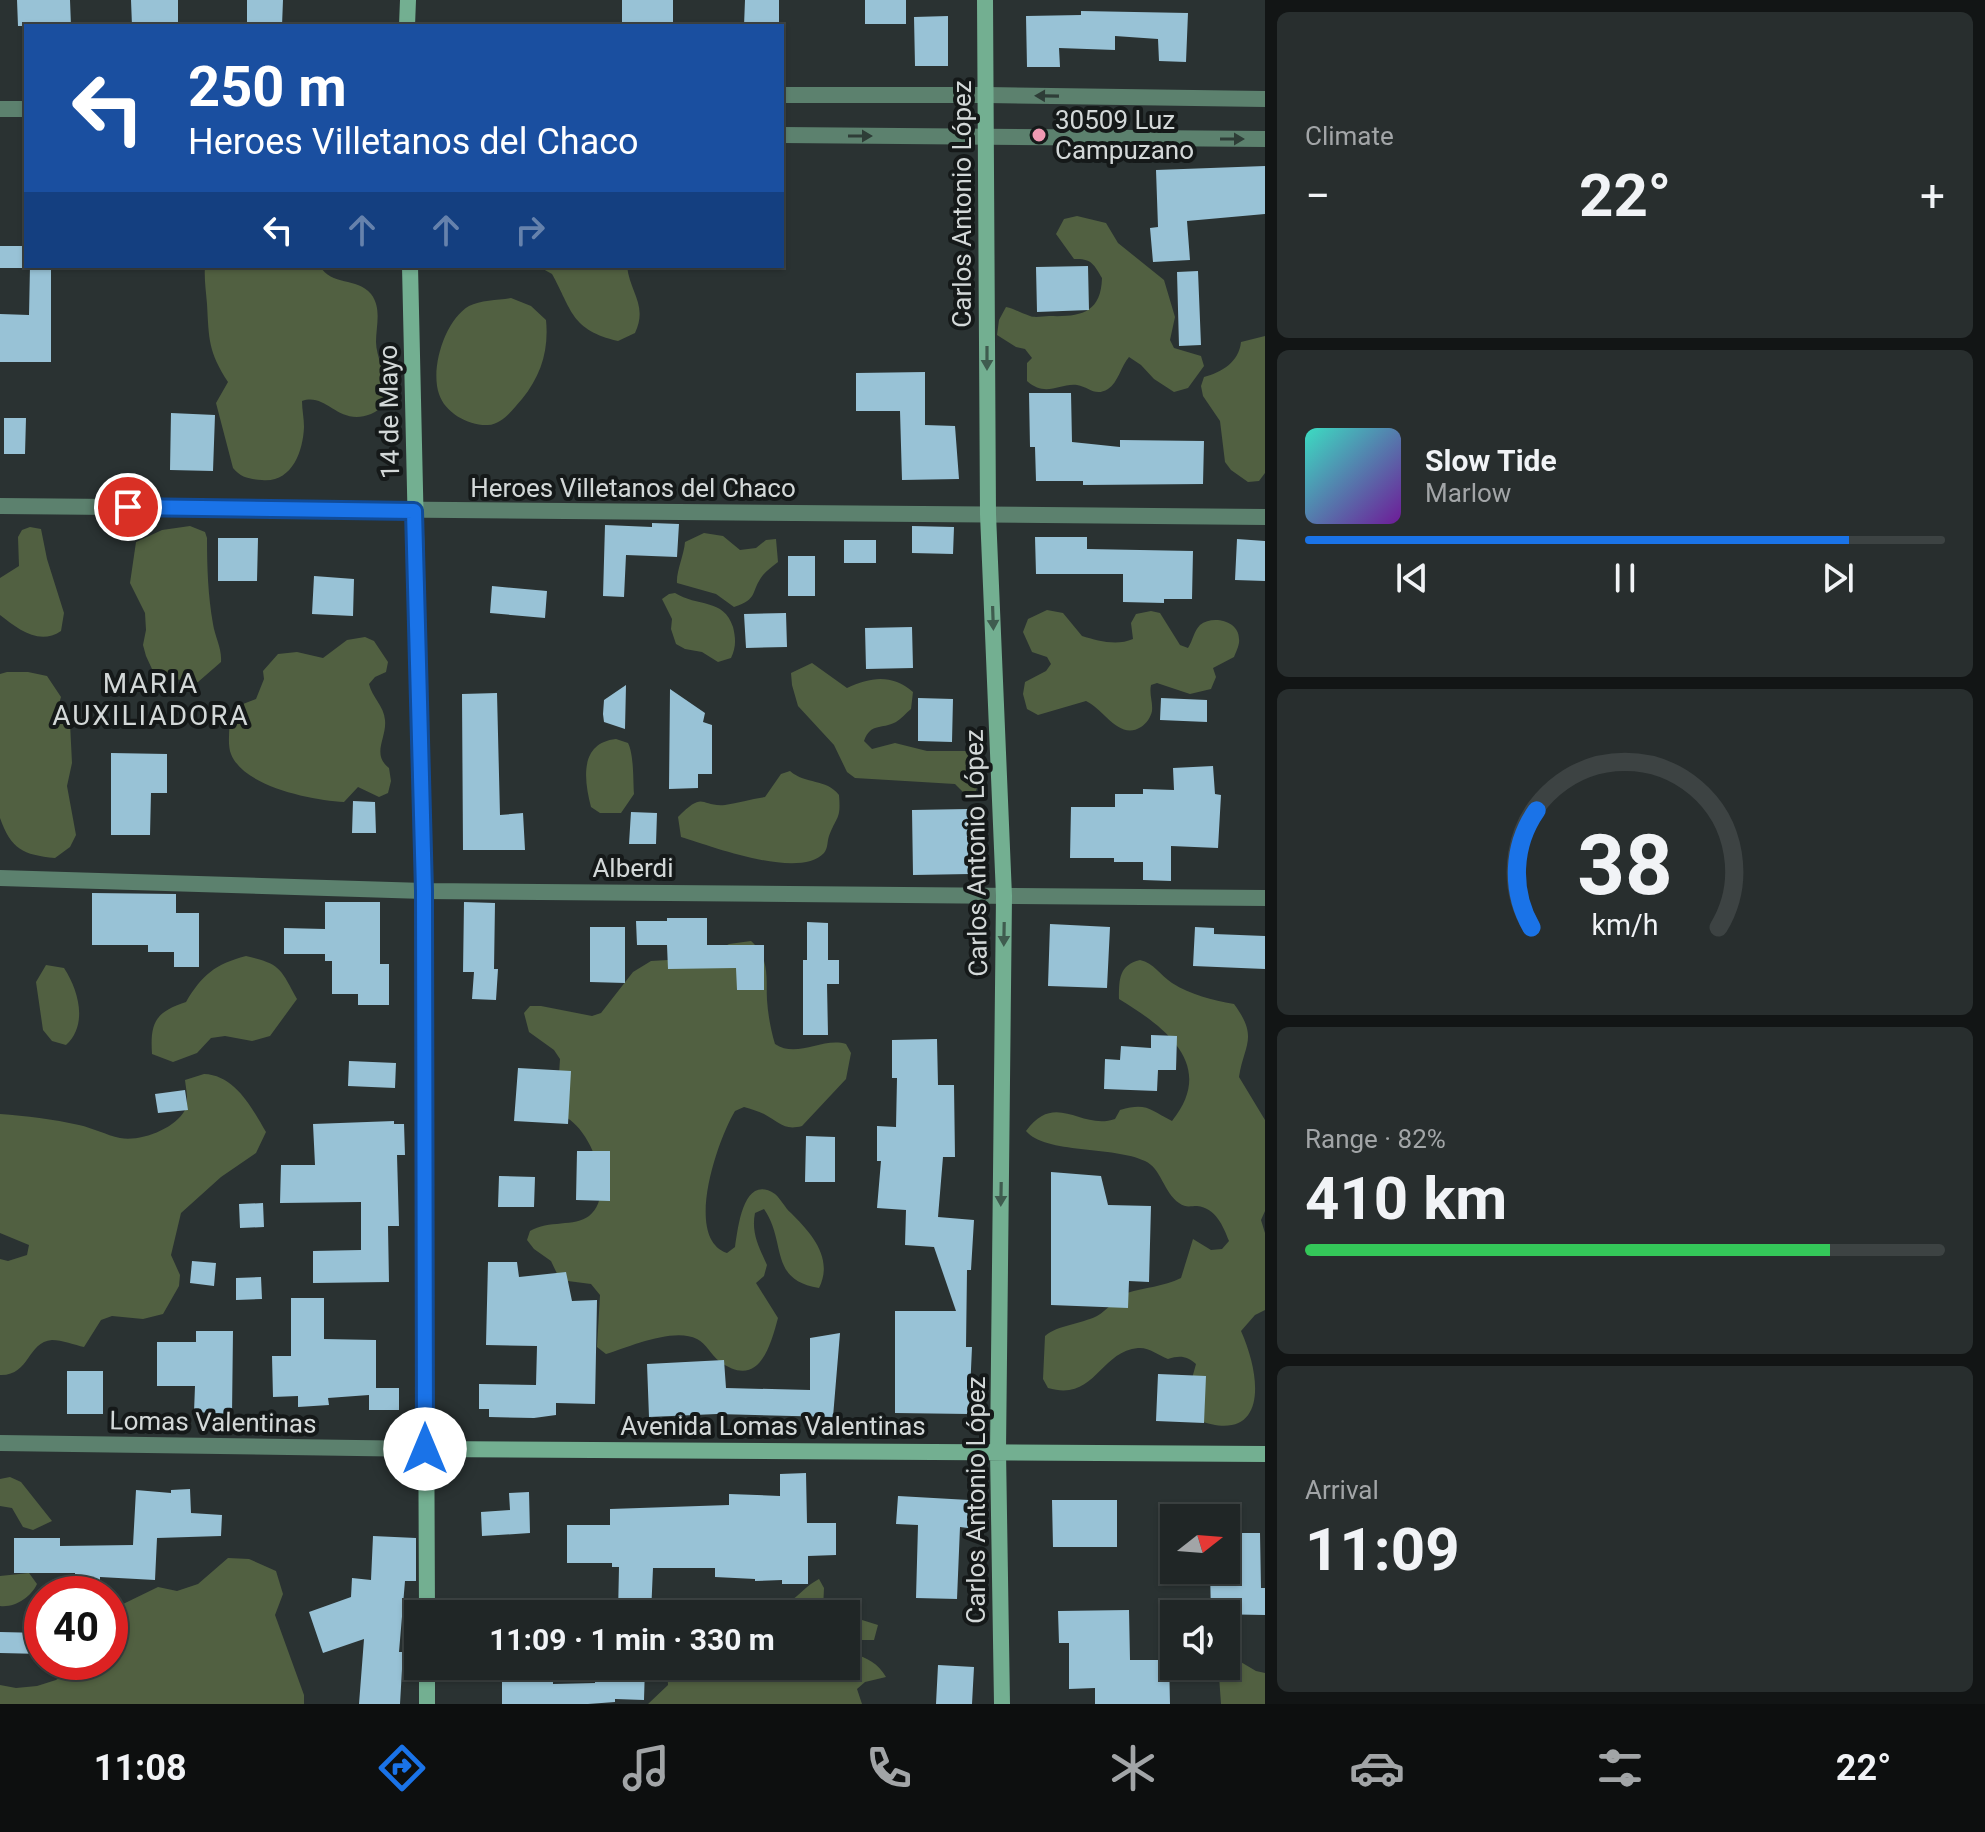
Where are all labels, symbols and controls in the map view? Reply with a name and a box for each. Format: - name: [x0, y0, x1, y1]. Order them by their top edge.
- text: 250 m: [188, 54, 347, 120]
- icon: left: [56, 56, 160, 160]
- street label: Carlos Antonio López: [947, 80, 977, 328]
- one-way arrow: [1034, 89, 1059, 102]
- place label: 30509 Luz Campuzano: [1055, 105, 1194, 165]
- text: Heroes Villetanos del Chaco: [188, 121, 639, 163]
- text: Climate: [1305, 121, 1394, 151]
- marker: 30509 Luz Campuzano: [1030, 126, 1048, 144]
- one-way arrow: [848, 130, 873, 142]
- one-way arrow: [1220, 133, 1245, 145]
- text: 22°: [1579, 160, 1671, 231]
- text: −: [1305, 170, 1330, 222]
- text: +: [1920, 170, 1945, 222]
- icon: left: [256, 208, 300, 252]
- icon: ahead: [340, 208, 384, 252]
- icon: ahead: [424, 208, 468, 252]
- icon: right: [508, 208, 552, 252]
- street label: 14 de Mayo: [373, 345, 405, 479]
- one-way arrow: [981, 346, 993, 371]
- text: Slow Tide: [1425, 443, 1557, 478]
- pin: [94, 473, 162, 541]
- street label: Heroes Villetanos del Chaco: [470, 473, 796, 503]
- text: Marlow: [1425, 478, 1511, 508]
- icon: arrive: [106, 485, 150, 529]
- icon: previous: [1390, 556, 1434, 600]
- icon: pause: [1603, 556, 1647, 600]
- icon: next: [1816, 556, 1860, 600]
- one-way arrow: [986, 606, 999, 631]
- district label: MARIA AUXILIADORA: [52, 667, 250, 732]
- street label: Carlos Antonio López: [959, 729, 993, 977]
- text: 38: [1577, 817, 1673, 914]
- street label: Alberdi: [592, 853, 674, 883]
- text: km/h: [1591, 908, 1659, 942]
- one-way arrow: [998, 922, 1010, 947]
- text: Range · 82%: [1305, 1124, 1446, 1154]
- text: 410 km: [1305, 1163, 1507, 1234]
- one-way arrow: [995, 1182, 1007, 1207]
- street label: Carlos Antonio López: [961, 1376, 991, 1624]
- street label: Lomas Valentinas: [109, 1405, 317, 1439]
- position arrow: [383, 1407, 467, 1491]
- street label: Avenida Lomas Valentinas: [620, 1411, 926, 1441]
- text: Arrival: [1305, 1475, 1379, 1505]
- north arrow: [1160, 1504, 1240, 1584]
- map controls: [1160, 1504, 1240, 1680]
- text: 11:09: [1305, 1514, 1460, 1585]
- speed limit sign: 40: [24, 1576, 128, 1680]
- button: sound: [1160, 1600, 1240, 1680]
- text: 11:09 · 1 min · 330 m: [489, 1622, 775, 1657]
- icon: directions: [374, 1740, 430, 1796]
- icon: music: [618, 1740, 674, 1796]
- icon: phone: [861, 1740, 917, 1796]
- icon: climate: [1105, 1740, 1161, 1796]
- icon: car: [1349, 1740, 1405, 1796]
- icon: filters: [1592, 1740, 1648, 1796]
- text: 11:08: [94, 1747, 187, 1789]
- text: 22°: [1836, 1747, 1891, 1789]

